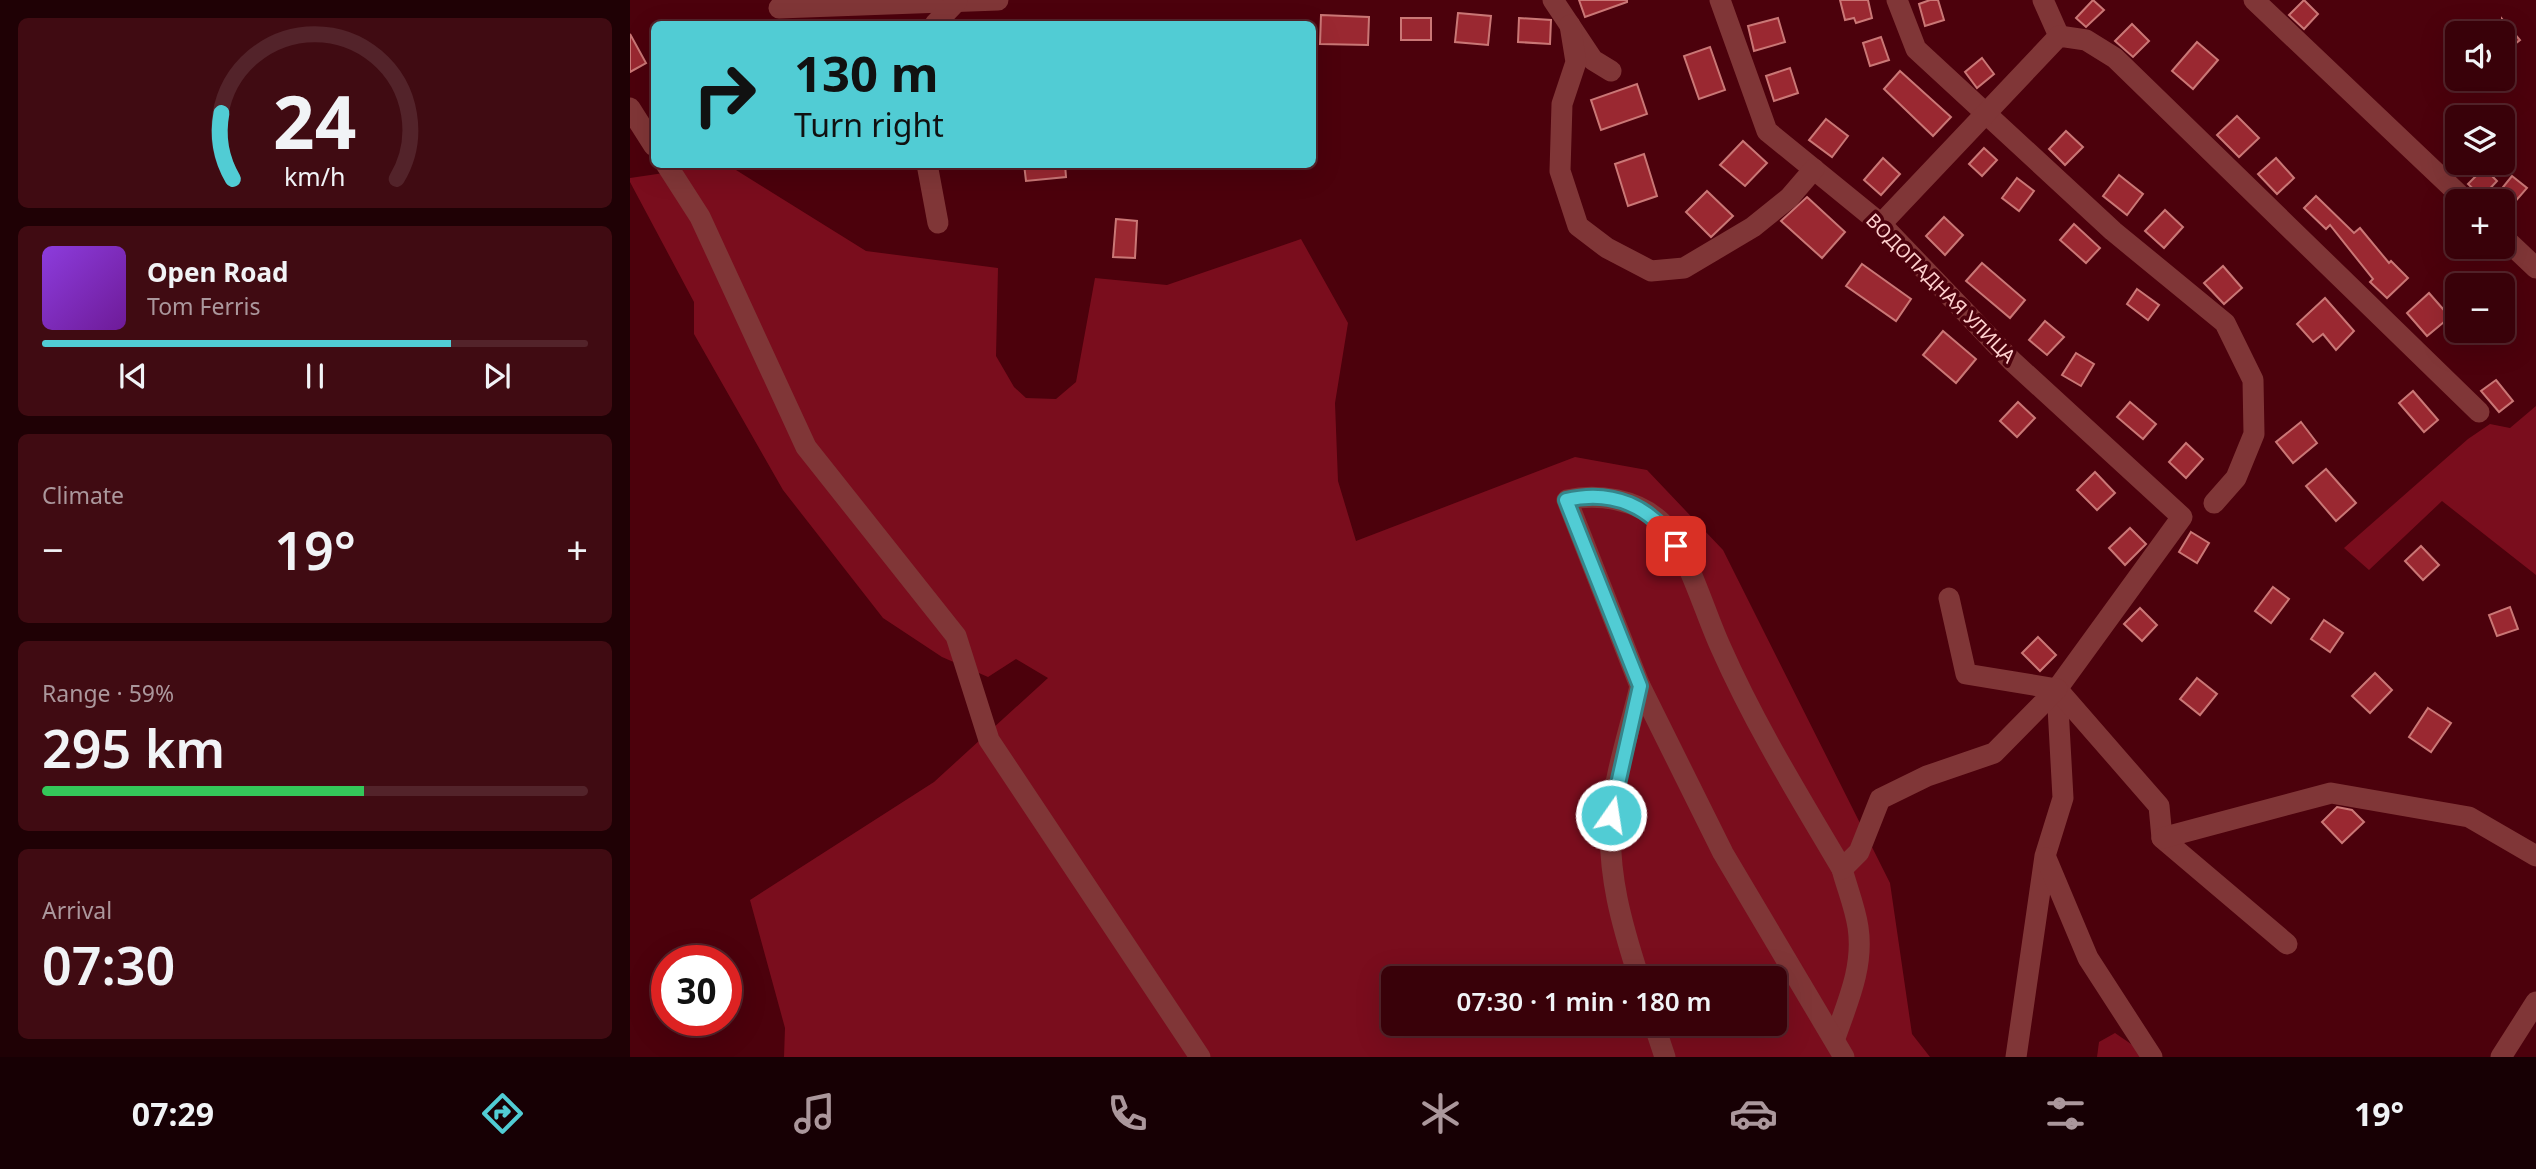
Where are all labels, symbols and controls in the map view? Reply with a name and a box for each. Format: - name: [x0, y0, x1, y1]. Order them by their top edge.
- map controls: [2445, 21, 2515, 343]
- button: sound: [2445, 21, 2515, 91]
- text: 130 m: [794, 40, 939, 106]
- icon: right: [679, 49, 770, 140]
- text: 24: [273, 71, 357, 170]
- text: Turn right: [794, 103, 944, 146]
- button: layers: [2445, 105, 2515, 175]
- text: km/h: [284, 159, 346, 193]
- button: +: [2445, 189, 2515, 259]
- street label: ВОДОПАДНАЯ УЛИЦА: [1860, 207, 2022, 369]
- text: Open Road: [147, 254, 289, 290]
- button: −: [2445, 273, 2515, 343]
- text: Tom Ferris: [147, 290, 260, 322]
- icon: previous: [114, 357, 152, 395]
- icon: pause: [296, 357, 334, 395]
- icon: next: [478, 357, 516, 395]
- text: Climate: [42, 479, 124, 511]
- text: 19°: [274, 514, 356, 585]
- pin: [1646, 516, 1706, 576]
- text: −: [42, 523, 64, 575]
- text: +: [566, 523, 588, 575]
- icon: arrive: [1657, 527, 1695, 565]
- text: Range · 59%: [42, 677, 174, 709]
- text: 295 km: [42, 712, 225, 783]
- position arrow: [1574, 778, 1648, 852]
- text: Arrival: [42, 894, 112, 926]
- text: 07:30: [42, 929, 175, 1000]
- speed limit sign: 30: [651, 945, 742, 1036]
- text: 07:30 · 1 min · 180 m: [1457, 983, 1711, 1019]
- icon: directions: [478, 1089, 527, 1138]
- icon: music: [790, 1089, 839, 1138]
- icon: phone: [1103, 1089, 1152, 1138]
- icon: climate: [1416, 1089, 1465, 1138]
- icon: car: [1729, 1089, 1778, 1138]
- icon: filters: [2041, 1089, 2090, 1138]
- text: 07:29: [132, 1092, 214, 1135]
- text: 19°: [2354, 1092, 2404, 1135]

